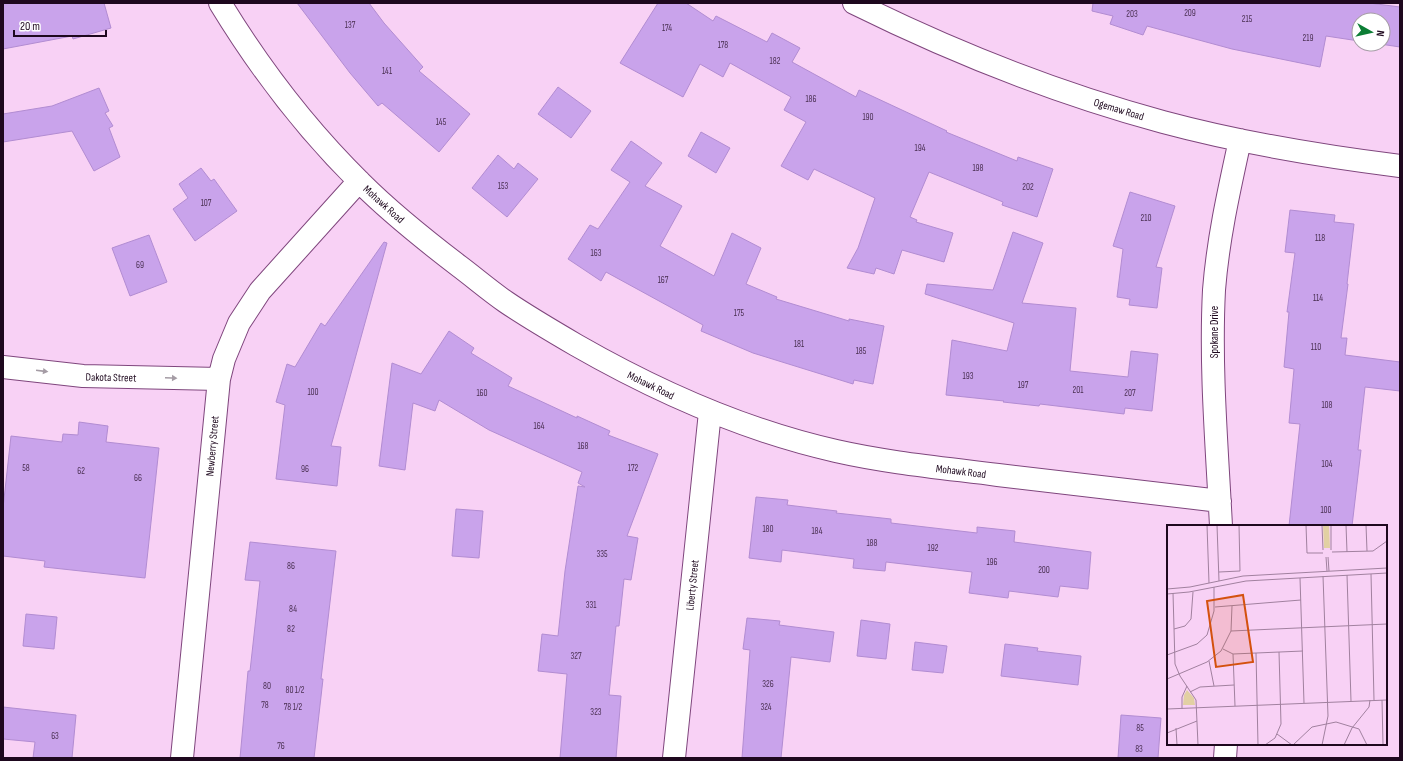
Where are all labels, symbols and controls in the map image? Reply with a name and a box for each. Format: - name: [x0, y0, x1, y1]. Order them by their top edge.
- house number: 209: [1184, 8, 1196, 19]
- house number: 203: [1126, 9, 1138, 20]
- scale bar: [14, 12, 106, 38]
- north arrow: [1351, 12, 1391, 52]
- house number: 215: [1242, 14, 1253, 25]
- text: 20 m: [20, 19, 40, 34]
- house number: 137: [345, 20, 356, 31]
- house number: 174: [662, 23, 672, 34]
- text: N: [1374, 30, 1387, 37]
- house number: 219: [1303, 33, 1313, 44]
- house number: 178: [718, 40, 728, 51]
- house number: 182: [770, 56, 781, 67]
- house number: 141: [382, 66, 393, 77]
- house number: 186: [805, 94, 817, 105]
- street label: Ogemaw Road: [1092, 96, 1146, 123]
- house number: 190: [862, 112, 874, 123]
- house number: 145: [436, 117, 447, 128]
- house number: 194: [915, 143, 926, 154]
- house number: 198: [972, 163, 984, 174]
- house number: 153: [498, 181, 508, 192]
- house number: 202: [1022, 182, 1034, 193]
- street label: Mohawk Road: [361, 183, 407, 226]
- house number: 107: [201, 198, 212, 209]
- house number: 210: [1141, 213, 1151, 224]
- house number: 118: [1315, 233, 1325, 244]
- house number: 163: [591, 248, 602, 259]
- house number: 69: [136, 260, 144, 271]
- house number: 167: [658, 275, 669, 286]
- house number: 114: [1313, 293, 1323, 304]
- street label: Spokane Drive: [1208, 306, 1221, 358]
- house number: 175: [734, 308, 745, 319]
- house number: 181: [794, 339, 805, 350]
- house number: 110: [1311, 342, 1321, 353]
- house number: 185: [856, 346, 867, 357]
- one-way arrow: [36, 368, 48, 374]
- street label: Mohawk Road: [625, 369, 677, 403]
- street label: Dakota Street: [86, 371, 137, 384]
- house number: 193: [963, 371, 974, 382]
- one-way arrow: [165, 375, 178, 381]
- house number: 197: [1018, 380, 1029, 391]
- house number: 201: [1073, 385, 1084, 396]
- house number: 100: [307, 387, 319, 398]
- house number: 160: [476, 388, 488, 399]
- house number: 207: [1124, 388, 1136, 399]
- house number: 108: [1321, 400, 1333, 411]
- street label: Newberry Street: [203, 415, 222, 477]
- house number: 164: [533, 421, 545, 432]
- house number: 168: [577, 441, 589, 452]
- house number: 104: [1322, 459, 1333, 470]
- street label: Mohawk Road: [935, 462, 987, 481]
- house number: 58: [22, 463, 30, 474]
- house number: 172: [628, 463, 639, 474]
- house number: 96: [301, 464, 309, 475]
- house number: 62: [77, 466, 85, 477]
- house number: 66: [134, 473, 142, 484]
- house number: 100: [1320, 505, 1332, 516]
- house number: 180: [762, 524, 774, 535]
- inset map: [1167, 525, 1387, 745]
- house number: 184: [811, 526, 823, 537]
- house number: 188: [866, 538, 878, 549]
- house number: 192: [928, 543, 939, 554]
- house number: 335: [596, 549, 608, 560]
- house number: 196: [986, 557, 998, 568]
- street label: Liberty Street: [683, 558, 702, 611]
- house number: 86: [287, 561, 295, 572]
- house number: 200: [1038, 565, 1050, 576]
- house number: 331: [586, 600, 597, 611]
- house number: 84: [289, 604, 297, 615]
- house number: 82: [287, 624, 295, 635]
- house number: 327: [570, 651, 582, 662]
- house number: 326: [762, 679, 774, 690]
- house number: 80: [263, 681, 271, 692]
- house number: 80 1/2: [285, 685, 305, 696]
- house number: 78: [261, 700, 269, 711]
- house number: 78 1/2: [284, 702, 303, 713]
- house number: 324: [760, 702, 772, 713]
- house number: 323: [590, 707, 602, 718]
- house number: 85: [1136, 723, 1144, 734]
- house number: 63: [51, 731, 59, 742]
- house number: 76: [277, 741, 285, 752]
- house number: 83: [1135, 744, 1143, 755]

